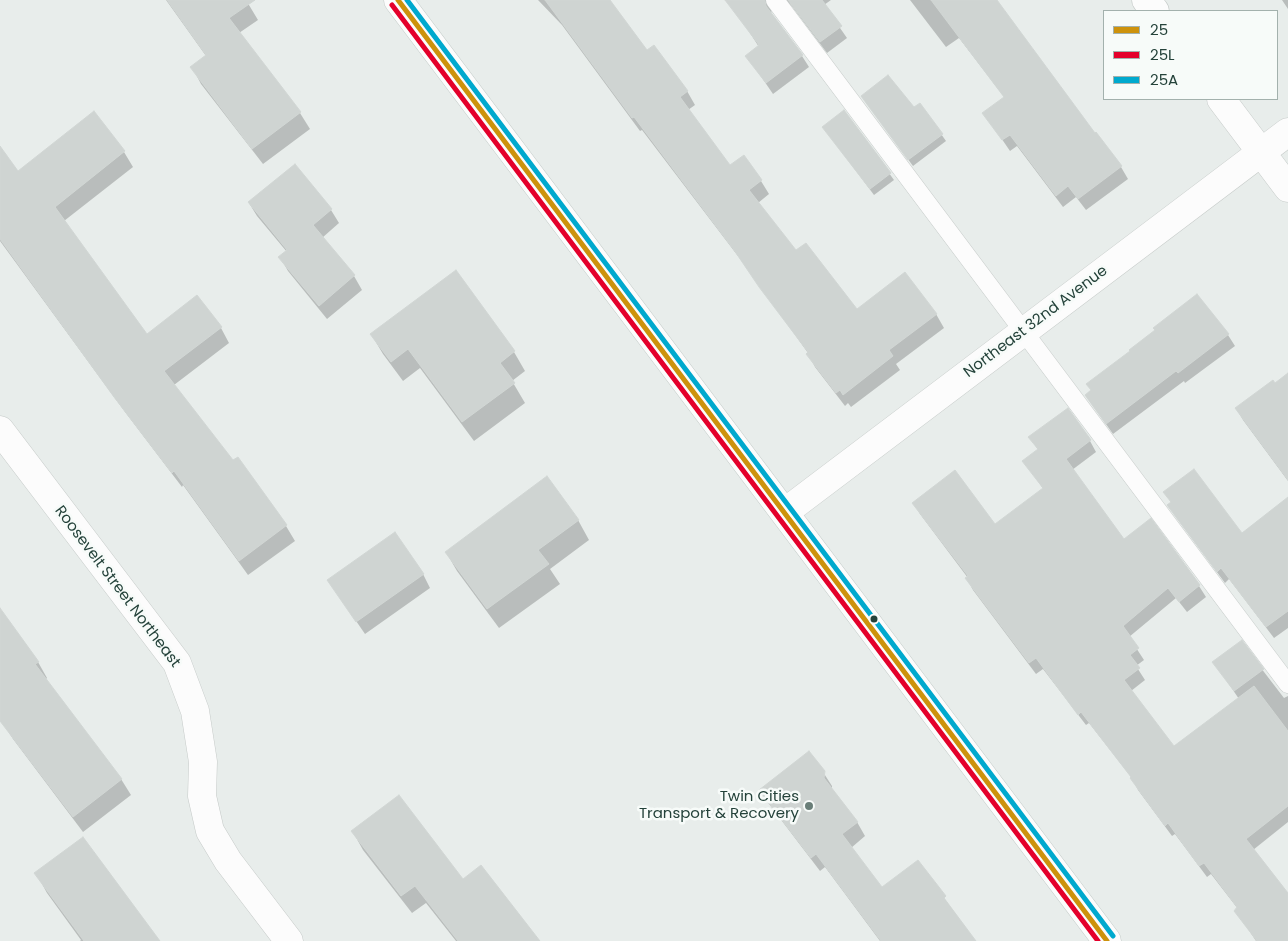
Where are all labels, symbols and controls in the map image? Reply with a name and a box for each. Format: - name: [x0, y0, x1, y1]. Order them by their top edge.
- legend: [1103, 10, 1278, 100]
- text: 25: [1150, 19, 1168, 40]
- text: 25L: [1150, 44, 1175, 65]
- text: 25A: [1150, 69, 1178, 90]
- street label: Northeast 32nd Avenue: [961, 262, 1111, 382]
- street label: Roosevelt Street Northeast: [50, 503, 184, 671]
- unlabelled marker: [869, 614, 879, 624]
- place label: Twin Cities Transport & Recovery: [639, 788, 799, 823]
- marker: Twin Cities Transport & Recovery: [803, 800, 815, 812]

